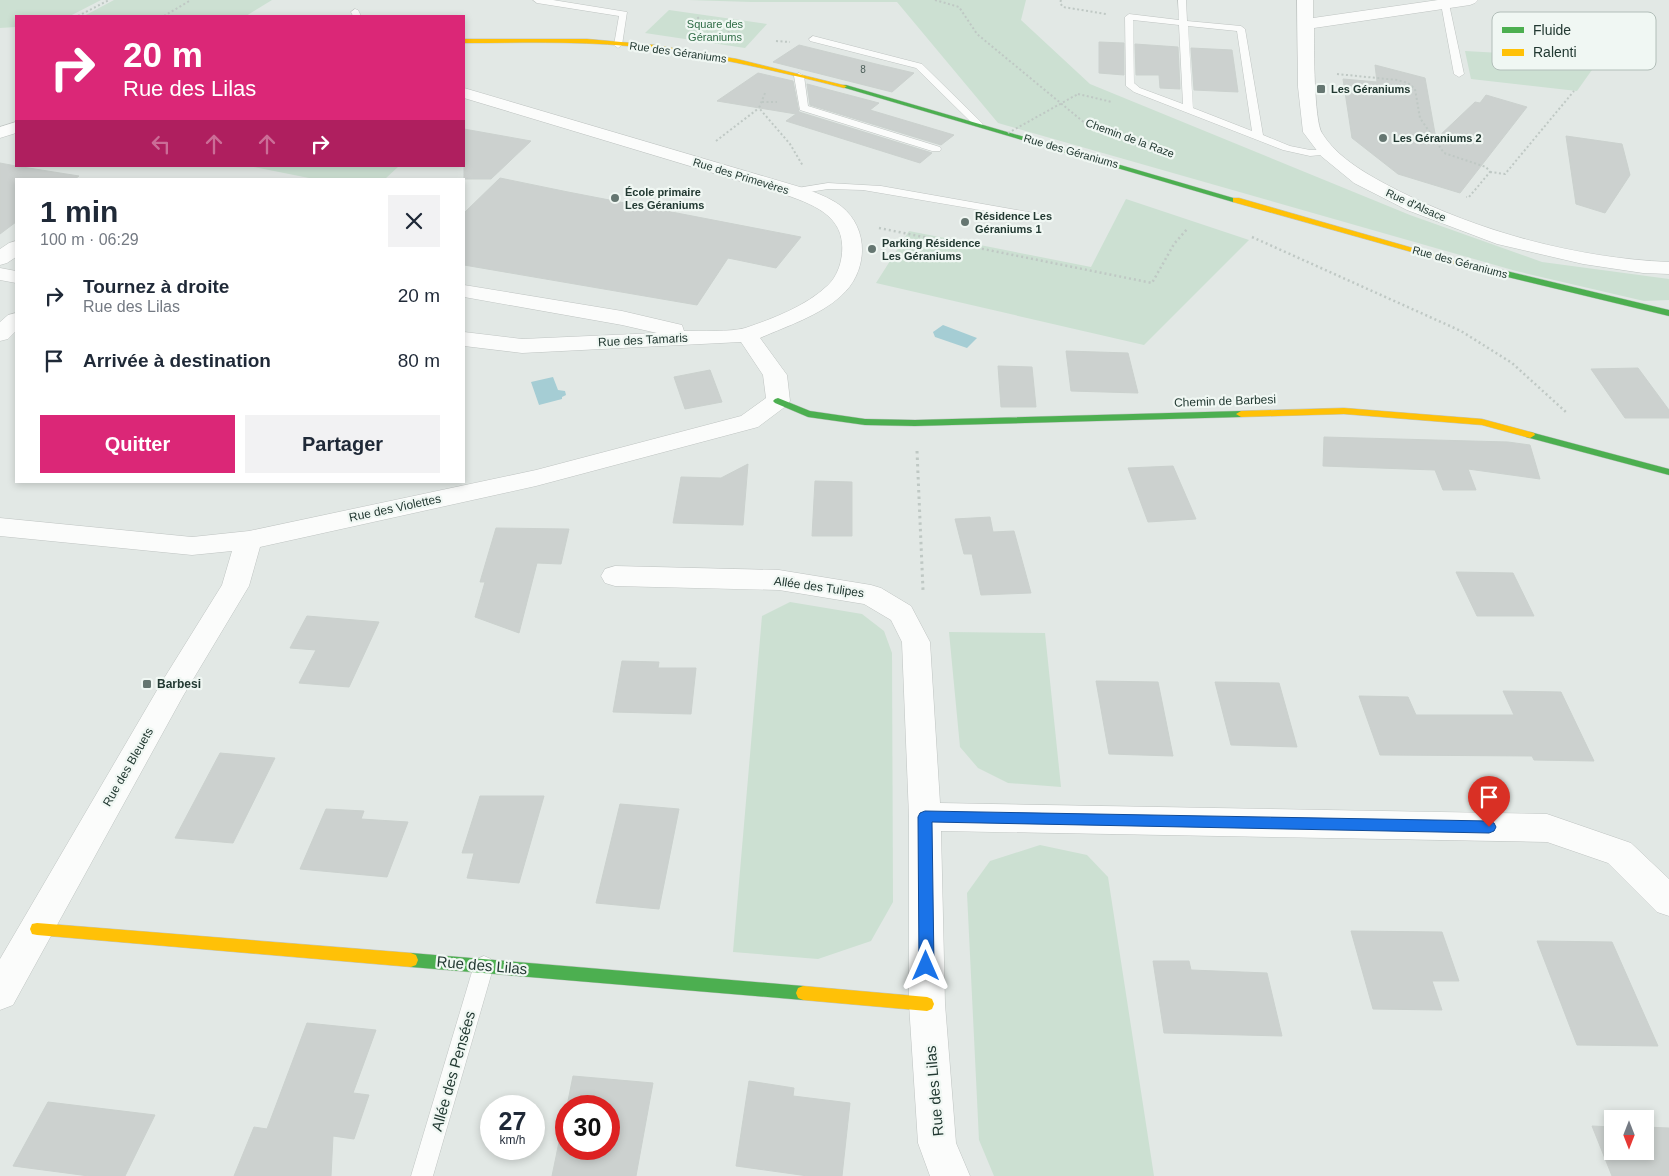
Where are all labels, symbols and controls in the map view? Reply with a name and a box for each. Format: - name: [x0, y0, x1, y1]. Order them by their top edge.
- legend: [1492, 12, 1656, 70]
- park label: Square des Géraniums: [687, 18, 744, 43]
- text: Fluide: [1533, 22, 1571, 38]
- icon: right: [40, 35, 105, 100]
- text: 20 m: [123, 35, 203, 74]
- street label: Rue des Géraniums: [629, 39, 728, 65]
- text: Ralenti: [1533, 44, 1577, 60]
- house number: 8: [860, 64, 866, 75]
- text: Rue des Lilas: [123, 76, 256, 101]
- marker: Les Géraniums: [1315, 83, 1327, 95]
- place label: Les Géraniums: [1331, 83, 1410, 95]
- street label: Chemin de la Raze: [1084, 116, 1176, 160]
- icon: left: [147, 130, 175, 158]
- icon: ahead: [200, 130, 228, 158]
- icon: ahead: [253, 130, 281, 158]
- icon: right: [306, 130, 334, 158]
- street label: Rue des Géraniums: [1022, 132, 1120, 170]
- marker: Les Géraniums 2: [1377, 132, 1389, 144]
- place label: Les Géraniums 2: [1393, 132, 1482, 144]
- street label: Rue des Primevères: [692, 156, 791, 196]
- place label: École primaire Les Géraniums: [625, 186, 704, 211]
- street label: Rue d'Alsace: [1384, 186, 1448, 224]
- marker: École primaire Les Géraniums: [609, 192, 621, 204]
- text: 1 min: [40, 195, 118, 228]
- button: close: [388, 195, 440, 247]
- place label: Résidence Les Géraniums 1: [975, 210, 1052, 235]
- marker: Résidence Les Géraniums 1: [959, 216, 971, 228]
- text: 100 m · 06:29: [40, 231, 139, 248]
- place label: Parking Résidence Les Géraniums: [882, 237, 980, 262]
- marker: Parking Résidence Les Géraniums: [866, 243, 878, 255]
- street label: Rue des Géraniums: [1411, 244, 1509, 281]
- text: Tournez à droite: [83, 276, 229, 297]
- icon: right: [40, 282, 68, 310]
- text: 20 m: [398, 285, 440, 306]
- text: Rue des Lilas: [83, 298, 180, 315]
- street label: Rue des Tamaris: [598, 331, 688, 349]
- icon: arrive: [40, 347, 68, 375]
- text: Arrivée à destination: [83, 350, 271, 371]
- text: 80 m: [398, 350, 440, 371]
- street label: Chemin de Barbesi: [1174, 392, 1276, 410]
- button: Quitter: [40, 415, 235, 473]
- button: Partager: [245, 415, 440, 473]
- street label: Rue des Violettes: [348, 491, 442, 525]
- street label: Allée des Tulipes: [773, 574, 865, 600]
- place label: Barbesi: [157, 677, 201, 691]
- marker: Barbesi: [141, 678, 153, 690]
- street label: Rue des Bleuets: [100, 725, 156, 809]
- pin: [1468, 776, 1510, 827]
- icon: arrive: [1475, 783, 1503, 811]
- position arrow: [899, 939, 951, 991]
- street label: Rue des Lilas: [436, 953, 528, 977]
- street label: Allée des Pensées: [428, 1009, 478, 1133]
- street label: Rue des Lilas: [922, 1045, 946, 1137]
- speed limit sign: 30: [555, 1095, 620, 1160]
- text: 27: [499, 1107, 526, 1135]
- north arrow: [1604, 1110, 1654, 1160]
- map controls: [1604, 1110, 1654, 1160]
- text: km/h: [499, 1133, 526, 1147]

